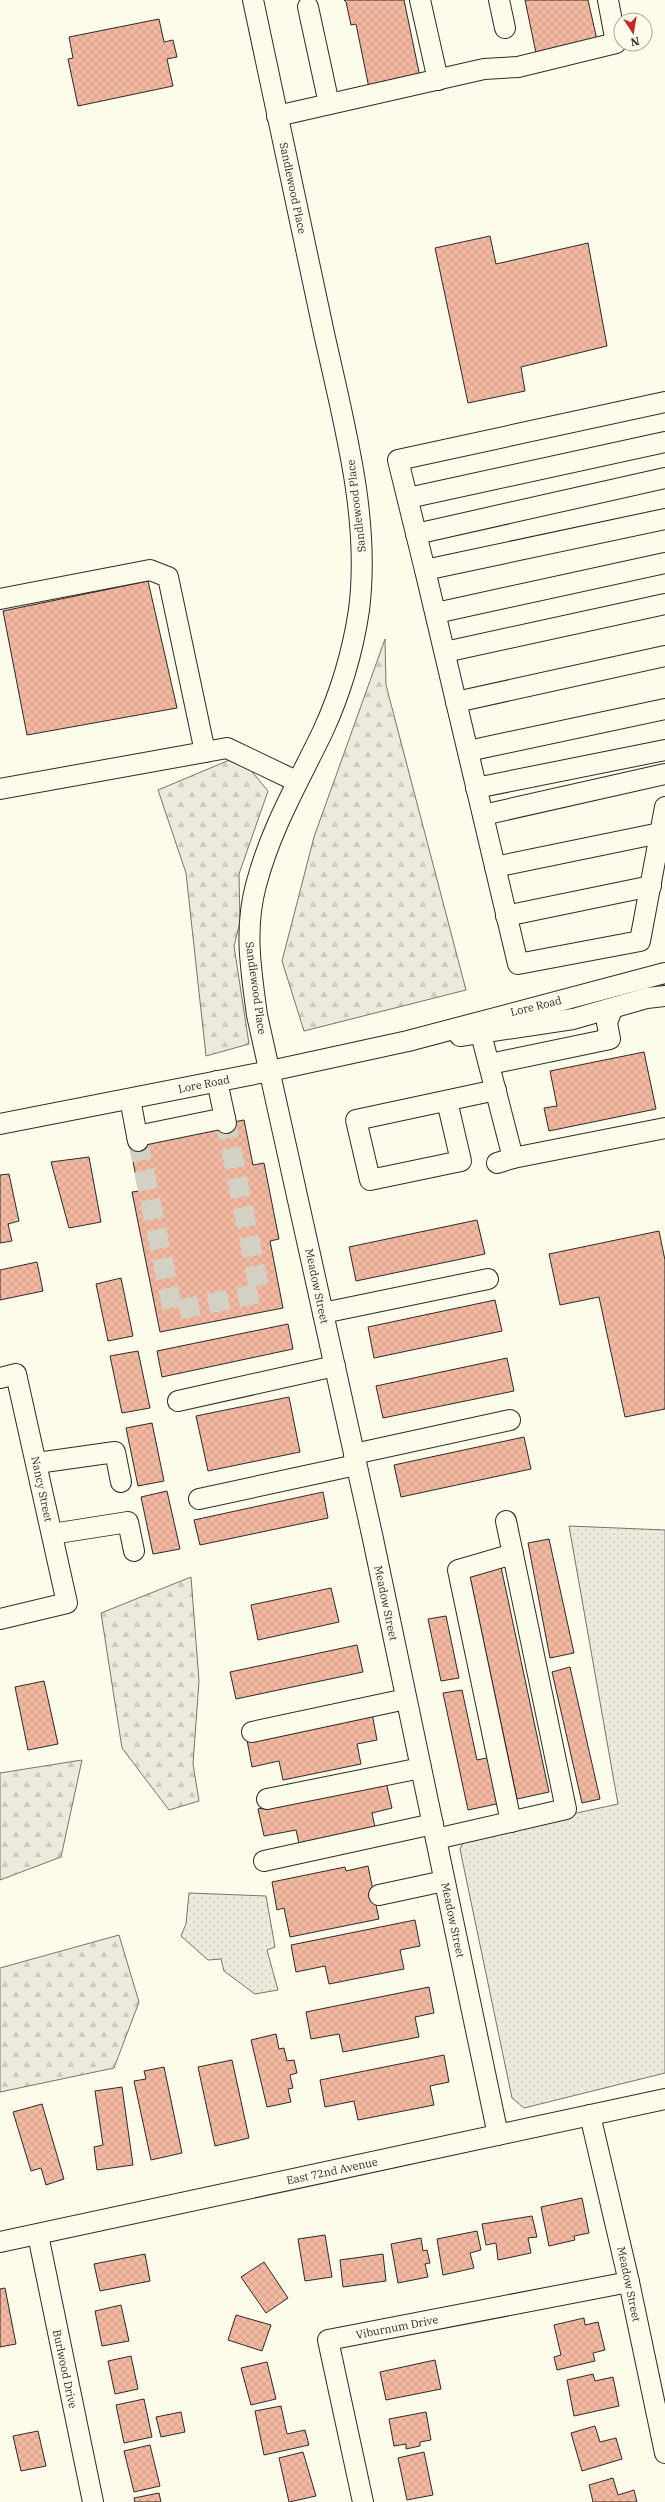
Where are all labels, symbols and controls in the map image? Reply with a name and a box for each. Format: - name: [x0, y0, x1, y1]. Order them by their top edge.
- north arrow: [613, 12, 653, 52]
- text: N: [629, 34, 641, 50]
- street label: Sandlewood Place: [276, 141, 310, 235]
- street label: Sandlewood Place: [343, 459, 369, 553]
- street label: Sandlewood Place: [243, 941, 269, 1035]
- street label: Lore Road: [509, 993, 563, 1019]
- street label: Lore Road: [177, 1072, 231, 1096]
- street label: Meadow Street: [302, 1247, 332, 1325]
- street label: Nancy Street: [28, 1455, 56, 1523]
- street label: Meadow Street: [371, 1564, 401, 1642]
- street label: Meadow Street: [438, 1881, 468, 1959]
- street label: East 72nd Avenue: [285, 2154, 379, 2188]
- street label: Meadow Street: [614, 2245, 644, 2323]
- street label: Viburnum Drive: [355, 2312, 439, 2342]
- street label: Burlwood Drive: [50, 2328, 80, 2410]

